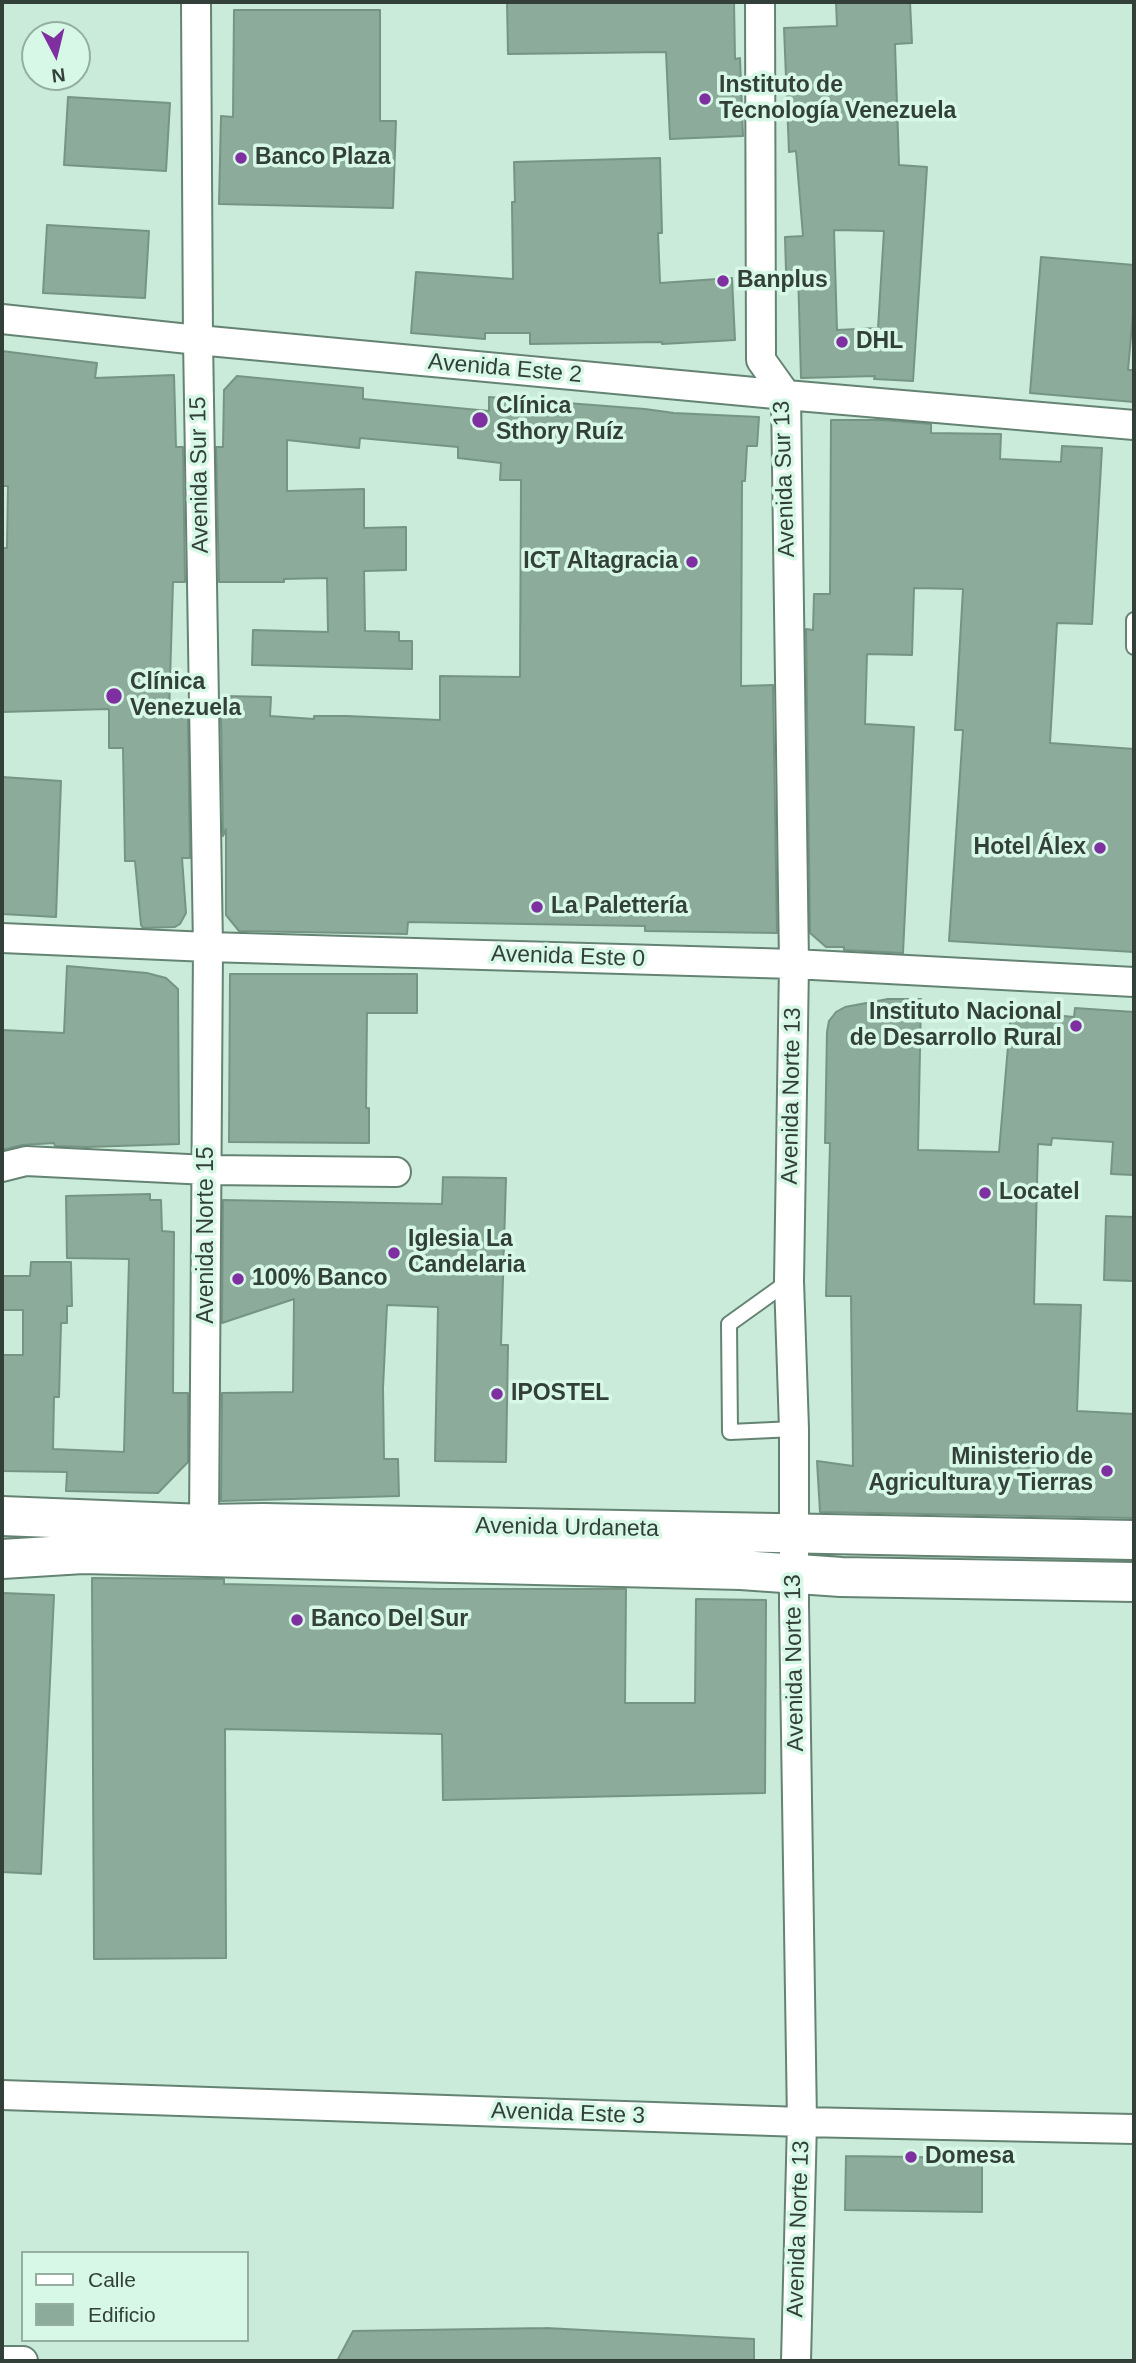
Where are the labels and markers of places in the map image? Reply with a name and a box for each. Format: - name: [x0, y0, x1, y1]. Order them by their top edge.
- place label: Instituto de Tecnología Venezuela: [719, 72, 956, 126]
- marker: Instituto de Tecnología Venezuela: [697, 91, 713, 107]
- place label: Banco Plaza: [255, 144, 390, 172]
- marker: Banco Plaza: [233, 150, 249, 166]
- place label: Banplus: [737, 267, 828, 295]
- marker: Banplus: [715, 273, 731, 289]
- place label: DHL: [856, 328, 903, 356]
- marker: DHL: [834, 334, 850, 350]
- place label: Clínica Sthory Ruíz: [496, 393, 624, 447]
- marker: Clínica Sthory Ruíz: [470, 410, 490, 430]
- place label: ICT Altagracia: [523, 548, 678, 576]
- marker: ICT Altagracia: [684, 554, 700, 570]
- place label: Clínica Venezuela: [130, 669, 241, 723]
- marker: Clínica Venezuela: [104, 686, 124, 706]
- place label: Hotel Álex: [974, 834, 1086, 862]
- marker: Hotel Álex: [1092, 840, 1108, 856]
- place label: La Palettería: [551, 893, 688, 921]
- marker: La Palettería: [529, 899, 545, 915]
- place label: Instituto Nacional de Desarrollo Rural: [850, 999, 1062, 1053]
- marker: Instituto Nacional de Desarrollo Rural: [1068, 1018, 1084, 1034]
- place label: Locatel: [999, 1179, 1080, 1207]
- marker: Locatel: [977, 1185, 993, 1201]
- place label: Iglesia La Candelaria: [408, 1226, 526, 1280]
- marker: Iglesia La Candelaria: [386, 1245, 402, 1261]
- place label: 100% Banco: [252, 1265, 388, 1293]
- marker: 100% Banco: [230, 1271, 246, 1287]
- place label: IPOSTEL: [511, 1380, 609, 1408]
- marker: IPOSTEL: [489, 1386, 505, 1402]
- place label: Ministerio de Agricultura y Tierras: [868, 1444, 1093, 1498]
- marker: Ministerio de Agricultura y Tierras: [1099, 1463, 1115, 1479]
- place label: Banco Del Sur: [311, 1606, 468, 1634]
- marker: Banco Del Sur: [289, 1612, 305, 1628]
- place label: Domesa: [925, 2143, 1014, 2171]
- marker: Domesa: [903, 2149, 919, 2165]

